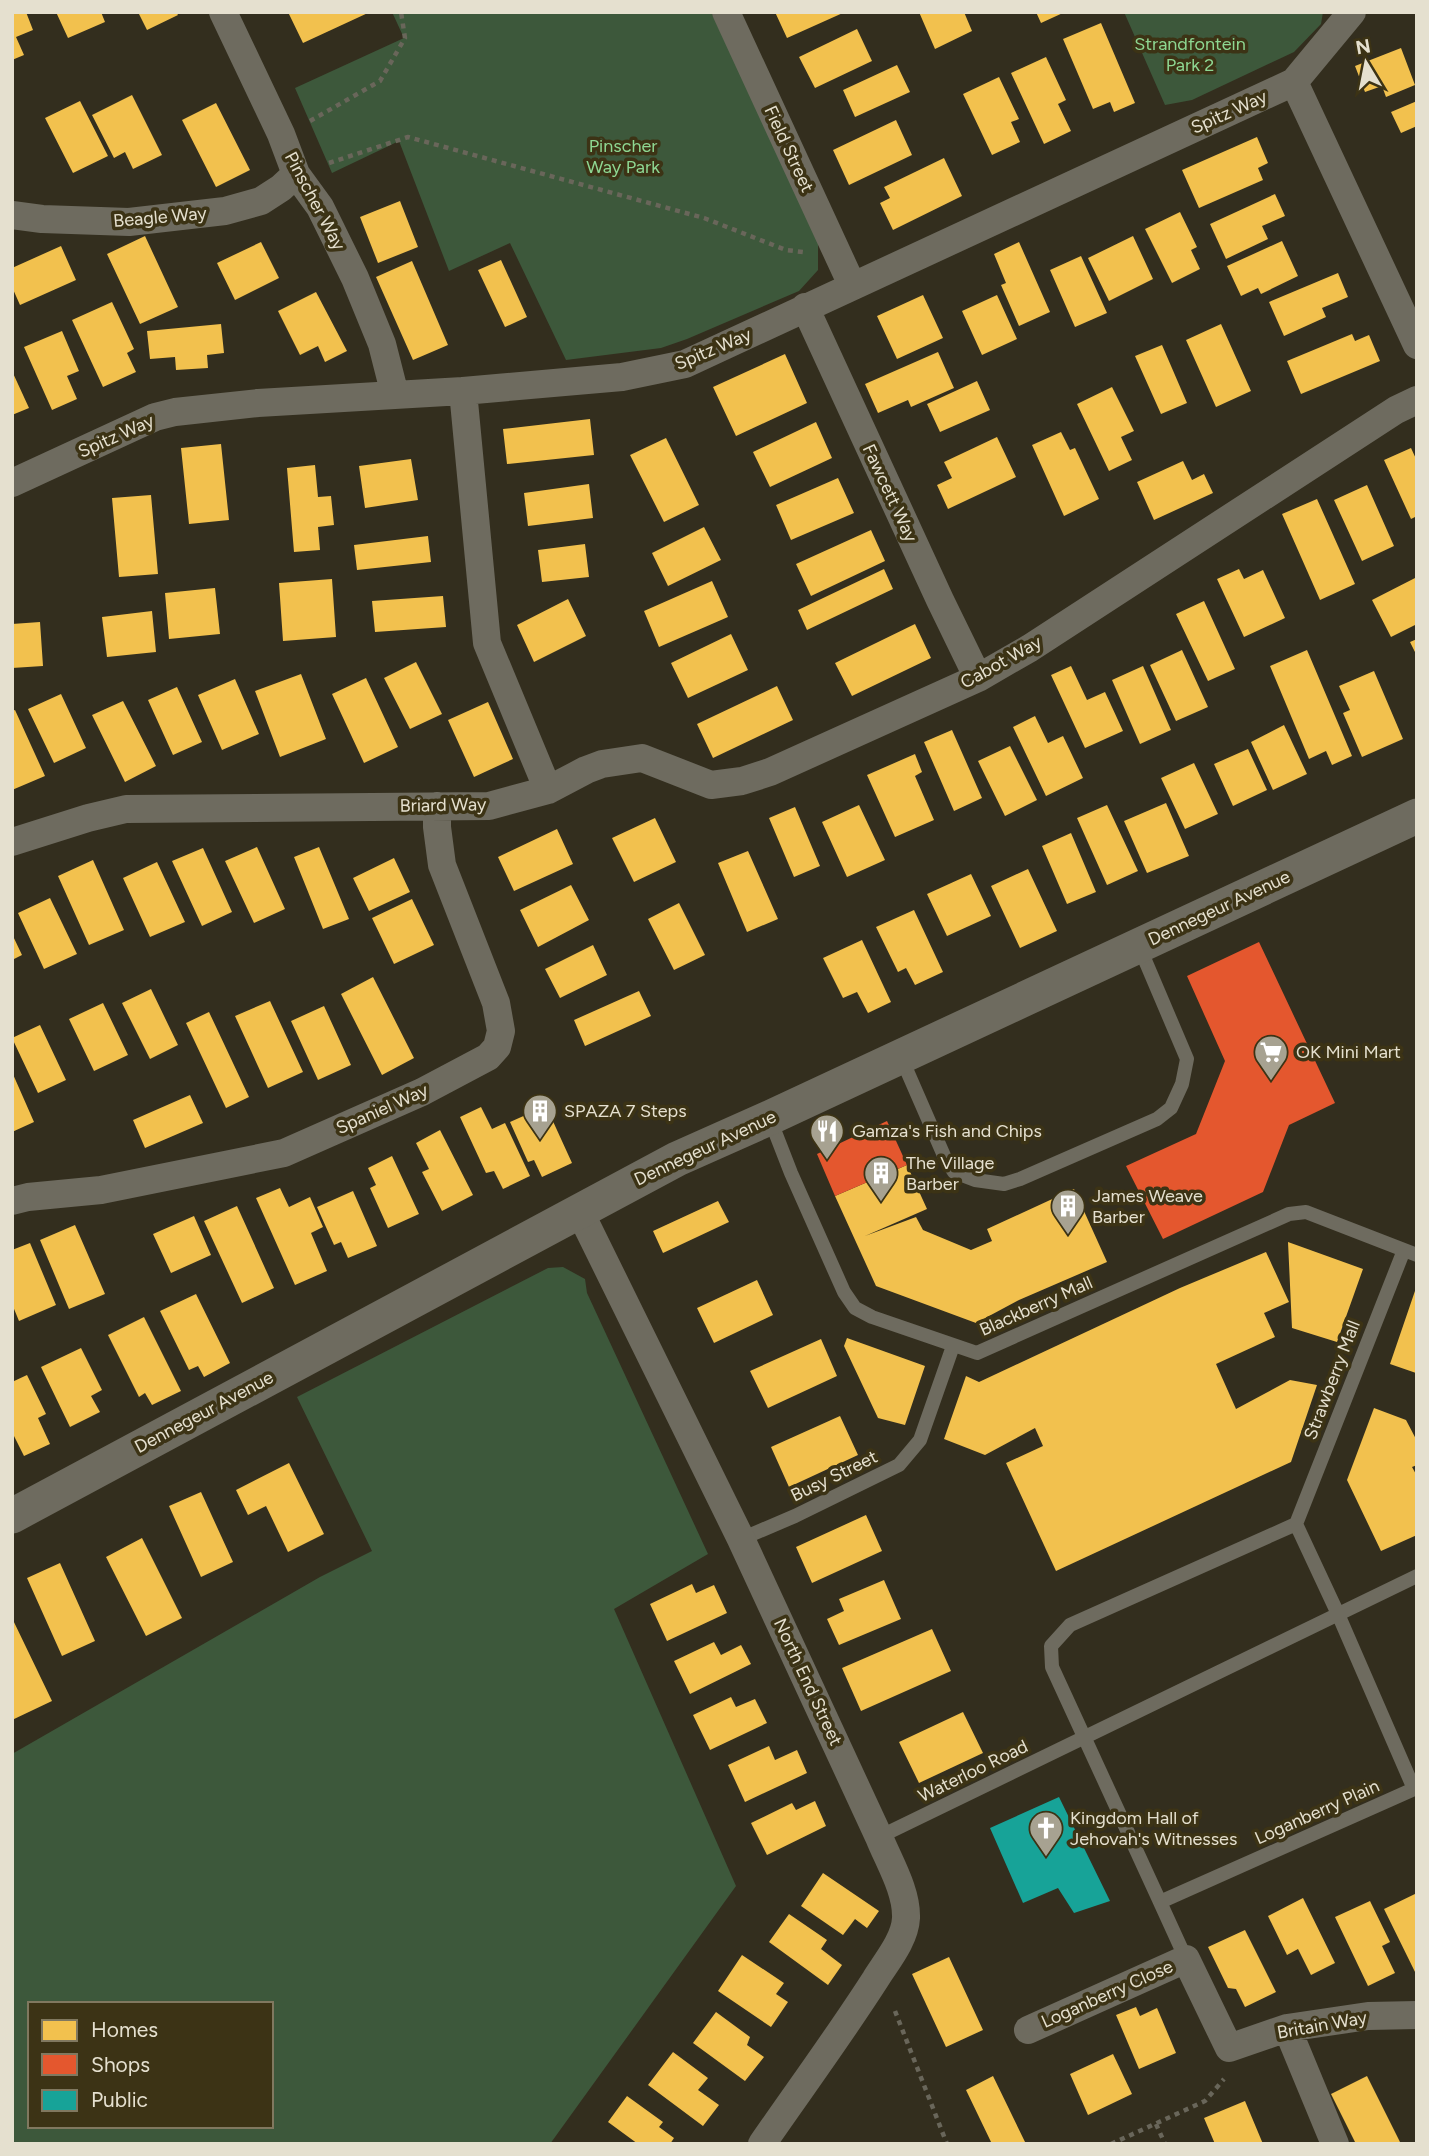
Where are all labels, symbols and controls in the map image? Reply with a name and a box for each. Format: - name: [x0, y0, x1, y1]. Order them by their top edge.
- north arrow: [1331, 28, 1401, 98]
- park label: Strandfontein Park 2: [1134, 33, 1246, 76]
- text: N: [1354, 34, 1372, 59]
- street label: Spitz Way: [1188, 85, 1271, 139]
- street label: Field Street: [759, 102, 819, 196]
- park label: Pinscher Way Park: [586, 135, 660, 178]
- street label: Pinscher Way: [280, 148, 350, 254]
- street label: Beagle Way: [112, 202, 208, 232]
- street label: Spitz Way: [671, 323, 755, 375]
- street label: Spitz Way: [75, 409, 158, 463]
- street label: Fawcett Way: [858, 441, 922, 546]
- street label: Cabot Way: [957, 630, 1046, 693]
- street label: Briard Way: [400, 793, 487, 817]
- street label: Dennegeur Avenue: [1145, 865, 1294, 951]
- supermarket icon: OK Mini Mart: [1252, 1033, 1290, 1082]
- place label: OK Mini Mart: [1296, 1041, 1401, 1063]
- street label: Spaniel Way: [333, 1079, 432, 1139]
- building icon: SPAZA 7 Steps: [521, 1092, 559, 1141]
- place label: SPAZA 7 Steps: [564, 1100, 687, 1122]
- street label: Dennegeur Avenue: [631, 1105, 780, 1191]
- restaurant icon: Gamza's Fish and Chips: [808, 1112, 846, 1161]
- place label: Gamza's Fish and Chips: [852, 1120, 1042, 1142]
- place label: The Village Barber: [906, 1152, 995, 1195]
- building icon: The Village Barber: [862, 1154, 900, 1203]
- place label: James Weave Barber: [1092, 1185, 1203, 1228]
- building icon: James Weave Barber: [1049, 1187, 1087, 1236]
- street label: Blackberry Mall: [976, 1271, 1096, 1341]
- street label: Strawberry Mall: [1299, 1317, 1365, 1443]
- street label: Dennegeur Avenue: [131, 1366, 277, 1458]
- street label: Busy Street: [787, 1445, 881, 1506]
- street label: North End Street: [769, 1615, 847, 1749]
- street label: Waterloo Road: [915, 1735, 1031, 1807]
- street label: Loganberry Plain: [1251, 1775, 1383, 1849]
- place label: Kingdom Hall of Jehovah's Witnesses: [1070, 1807, 1237, 1850]
- church icon: Kingdom Hall of Jehovah's Witnesses: [1027, 1809, 1065, 1858]
- street label: Loganberry Close: [1038, 1955, 1176, 2033]
- legend: [28, 2002, 273, 2128]
- street label: Britain Way: [1275, 2006, 1369, 2044]
- text: Homes: [91, 2017, 158, 2042]
- text: Shops: [91, 2052, 150, 2077]
- text: Public: [91, 2087, 148, 2112]

